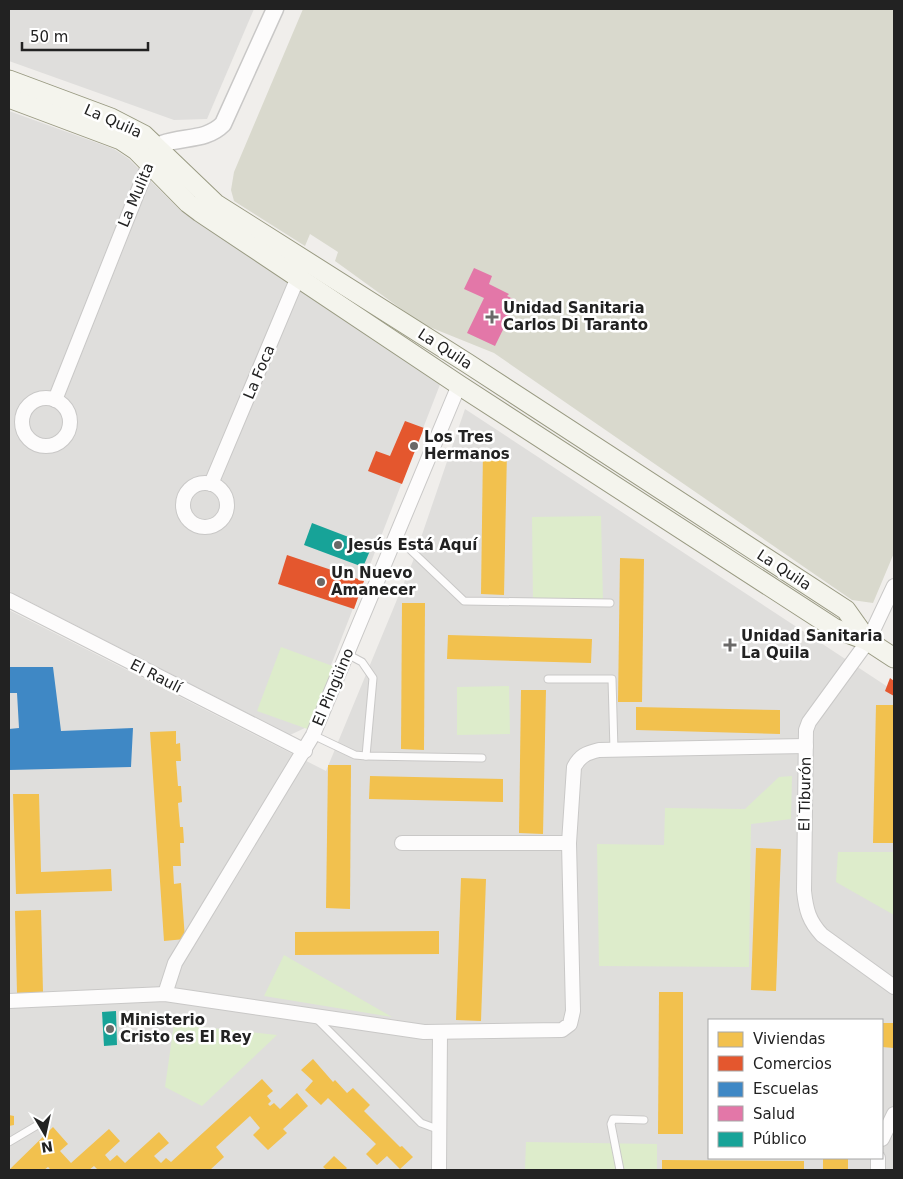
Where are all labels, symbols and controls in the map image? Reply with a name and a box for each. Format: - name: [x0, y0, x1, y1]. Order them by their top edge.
- scale bar: [22, 20, 149, 52]
- text: 50 m: [30, 28, 68, 46]
- street label: La Quila: [81, 100, 145, 142]
- street label: La Mulita: [114, 160, 158, 230]
- place label: Unidad Sanitaria Carlos Di Taranto: [503, 299, 648, 334]
- marker: Unidad Sanitaria Carlos Di Taranto: [485, 310, 499, 324]
- street label: La Quila: [414, 325, 476, 373]
- street label: La Foca: [240, 342, 278, 402]
- place label: Los Tres Hermanos: [424, 428, 510, 463]
- marker: Los Tres Hermanos: [408, 440, 420, 452]
- place label: Jesús Está Aquí: [347, 536, 478, 554]
- marker: Jesús Está Aquí: [332, 539, 344, 551]
- street label: La Quila: [753, 546, 815, 594]
- place label: Un Nuevo Amanecer: [331, 564, 416, 599]
- marker: Un Nuevo Amanecer: [315, 576, 327, 588]
- place label: Unidad Sanitaria La Quila: [741, 627, 883, 662]
- marker: Unidad Sanitaria La Quila: [723, 638, 737, 652]
- street label: El Pingüino: [309, 645, 357, 729]
- street label: El Raulí: [127, 655, 186, 697]
- street label: El Tiburón: [795, 756, 815, 832]
- place label: Ministerio Cristo es El Rey: [120, 1011, 252, 1046]
- legend: [708, 1019, 883, 1159]
- marker: Ministerio Cristo es El Rey: [104, 1023, 116, 1035]
- text: Viviendas: [753, 1030, 826, 1048]
- text: Comercios: [753, 1055, 832, 1073]
- text: Escuelas: [753, 1080, 819, 1098]
- text: Salud: [753, 1105, 795, 1123]
- north arrow: [20, 1109, 70, 1159]
- text: Público: [753, 1130, 807, 1148]
- text: N: [40, 1138, 54, 1156]

